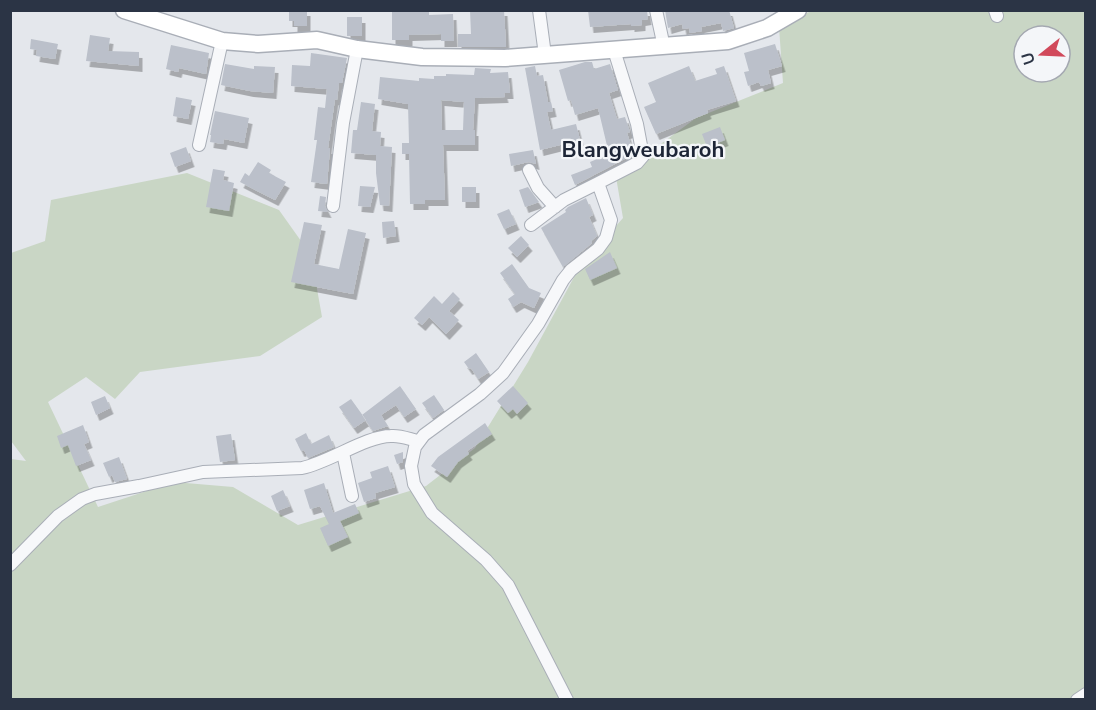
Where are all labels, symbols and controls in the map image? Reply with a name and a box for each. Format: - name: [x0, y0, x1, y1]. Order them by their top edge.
- north arrow: [1012, 24, 1072, 84]
- text: U: [1016, 49, 1041, 67]
- district label: Blangweubaroh: [562, 135, 724, 165]

